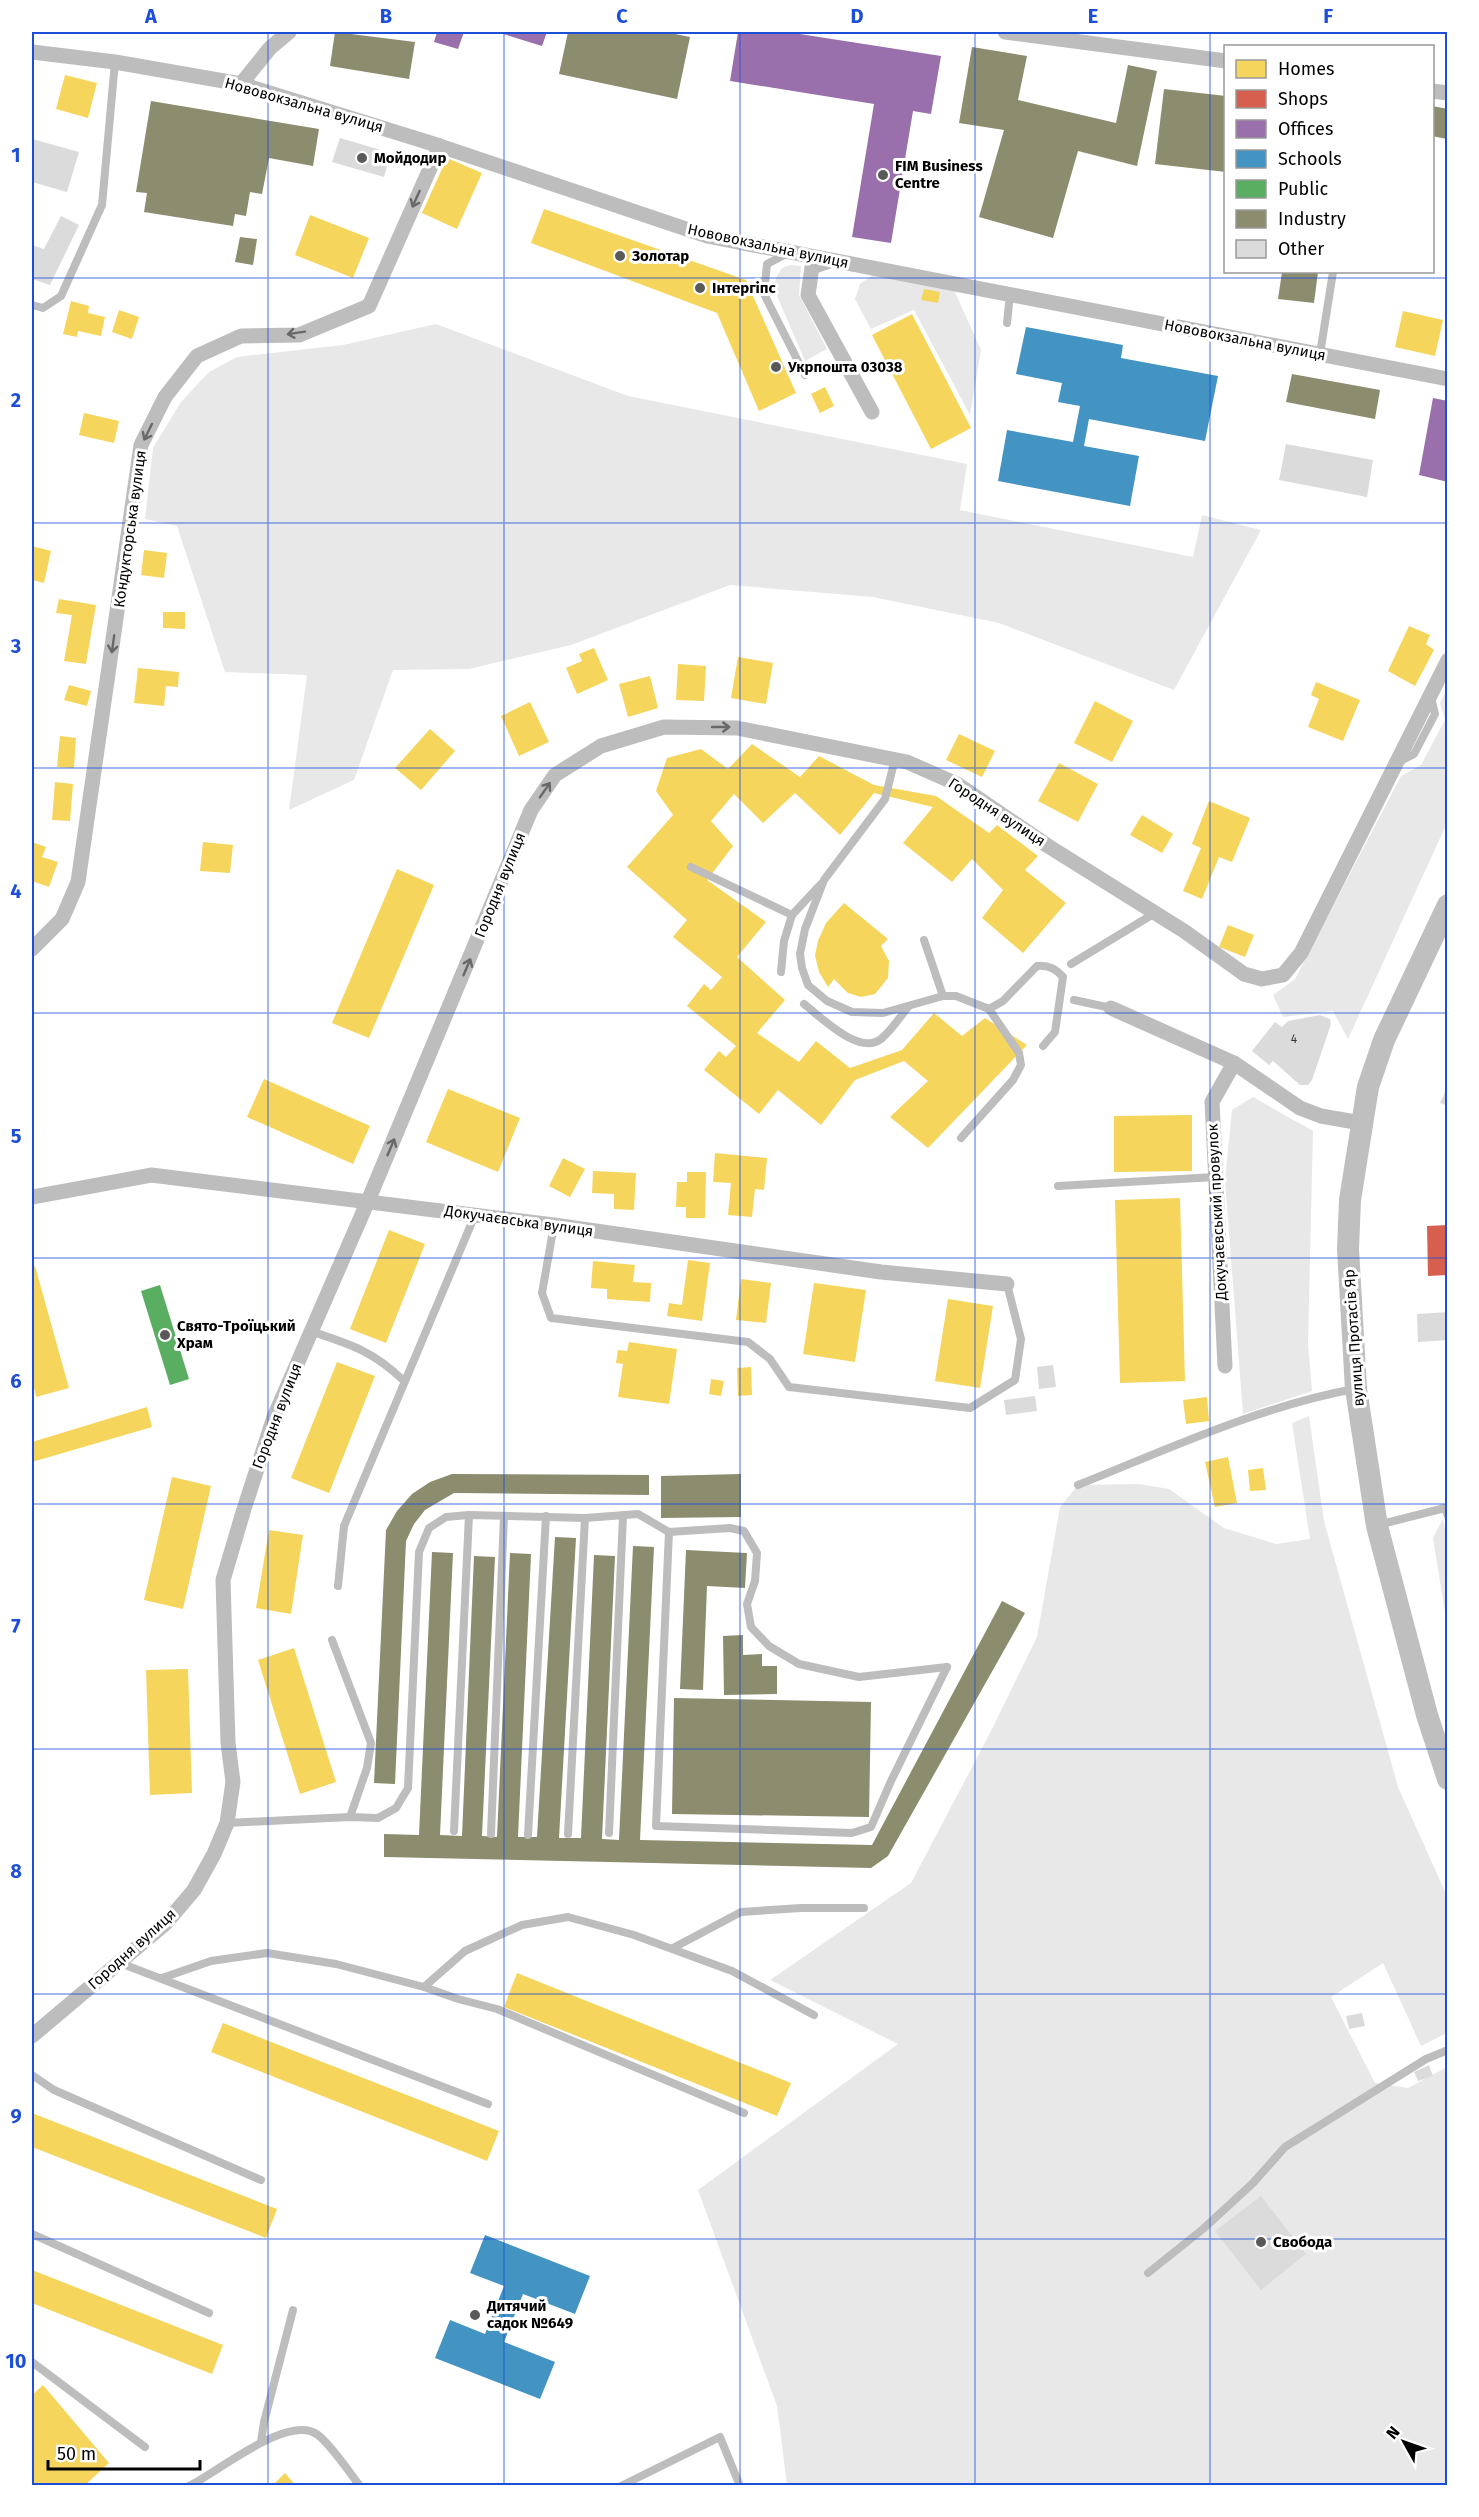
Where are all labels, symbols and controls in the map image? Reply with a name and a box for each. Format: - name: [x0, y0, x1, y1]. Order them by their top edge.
- text: A: [144, 4, 158, 28]
- text: B: [380, 4, 392, 28]
- text: C: [616, 4, 628, 28]
- text: D: [850, 4, 864, 28]
- text: E: [1088, 4, 1098, 28]
- text: F: [1323, 4, 1333, 28]
- legend: [1224, 45, 1434, 273]
- text: Homes: [1278, 58, 1334, 80]
- street label: Нововокзальна вулиця: [223, 74, 385, 136]
- text: Shops: [1278, 88, 1328, 110]
- text: Offices: [1278, 118, 1333, 140]
- text: 1: [11, 143, 21, 167]
- text: Schools: [1278, 148, 1342, 170]
- place label: Мойдодир: [374, 149, 446, 167]
- marker: Мойдодир: [355, 151, 369, 165]
- place label: FIM Business Centre: [895, 157, 983, 192]
- marker: FIM Business Centre: [876, 168, 890, 182]
- text: Public: [1278, 178, 1328, 200]
- one-way arrow: [410, 190, 421, 208]
- text: Industry: [1278, 208, 1346, 230]
- street label: Нововокзальна вулиця: [686, 220, 850, 272]
- text: Other: [1278, 238, 1324, 260]
- place label: Золотар: [631, 247, 689, 265]
- marker: Золотар: [613, 249, 627, 263]
- place label: Інтергіпс: [712, 279, 777, 297]
- marker: Інтергіпс: [693, 281, 707, 295]
- street label: Нововокзальна вулиця: [1163, 316, 1327, 364]
- one-way arrow: [287, 328, 307, 339]
- place label: Укрпошта 03038: [787, 358, 903, 376]
- marker: Укрпошта 03038: [769, 360, 783, 374]
- text: 2: [11, 388, 21, 412]
- one-way arrow: [141, 422, 153, 440]
- street label: Кондукторська вулиця: [110, 449, 150, 609]
- text: 3: [10, 634, 21, 658]
- one-way arrow: [107, 634, 118, 654]
- one-way arrow: [711, 721, 731, 733]
- street label: Городня вулиця: [945, 774, 1049, 850]
- one-way arrow: [539, 782, 551, 798]
- street label: Городня вулиця: [471, 830, 529, 940]
- text: 4: [10, 879, 22, 903]
- one-way arrow: [462, 959, 473, 977]
- house number: 4: [1291, 1032, 1298, 1046]
- street label: Докучаєвський провулок: [1203, 1123, 1231, 1302]
- text: 5: [11, 1124, 22, 1148]
- one-way arrow: [386, 1139, 397, 1157]
- street label: Докучаєвська вулиця: [443, 1202, 594, 1240]
- street label: вулиця Протасів Яр: [1340, 1269, 1368, 1407]
- place label: Свято-Троїцький Храм: [176, 1317, 296, 1352]
- marker: Свято-Троїцький Храм: [158, 1328, 172, 1342]
- street label: Городня вулиця: [249, 1360, 305, 1472]
- text: 6: [10, 1369, 22, 1393]
- text: 7: [11, 1614, 21, 1638]
- text: 8: [10, 1859, 22, 1883]
- street label: Городня вулиця: [84, 1905, 180, 1993]
- text: 9: [10, 2104, 22, 2128]
- place label: Свобода: [1273, 2233, 1332, 2251]
- marker: Свобода: [1254, 2235, 1268, 2249]
- place label: Дитячий садок №649: [486, 2297, 573, 2332]
- marker: Дитячий садок №649: [468, 2308, 482, 2322]
- text: 10: [6, 2349, 26, 2373]
- north arrow: [1374, 2412, 1434, 2472]
- text: N: [1382, 2423, 1404, 2443]
- scale bar: [48, 2433, 200, 2471]
- text: 50 m: [57, 2443, 96, 2465]

